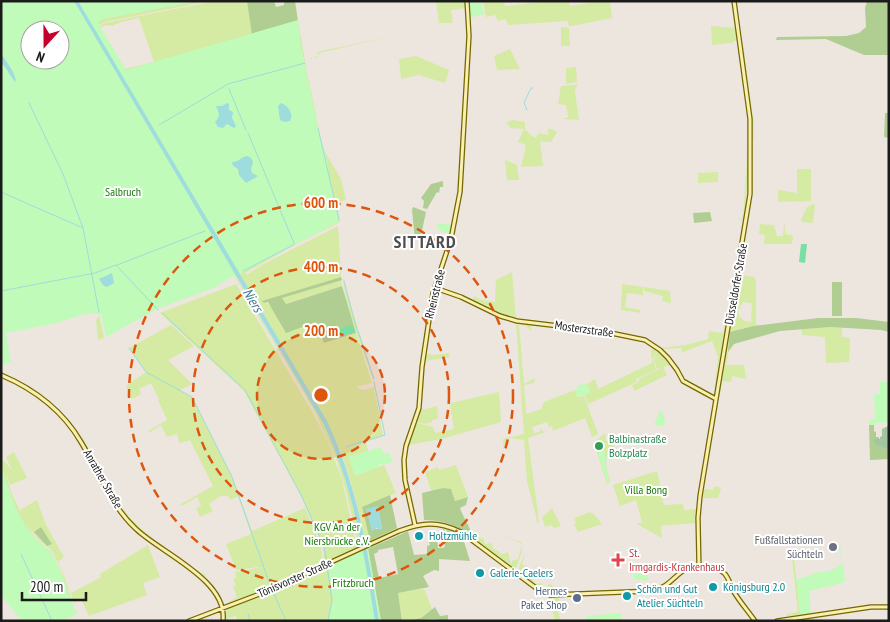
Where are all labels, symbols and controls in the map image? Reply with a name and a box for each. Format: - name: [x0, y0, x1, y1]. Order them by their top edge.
- north arrow: [20, 20, 70, 70]
- text: N: [34, 47, 47, 67]
- park label: Salbruch: [105, 184, 141, 199]
- text: 600 m: [304, 193, 338, 212]
- district label: SITTARD: [393, 230, 457, 253]
- street label: Düsseldorfer Straße: [721, 242, 750, 326]
- text: 400 m: [304, 257, 338, 276]
- street label: Rheinstraße: [421, 268, 448, 320]
- water label: Niers: [239, 285, 268, 316]
- street label: Mosterzstraße: [554, 317, 614, 340]
- text: 200 m: [304, 321, 338, 340]
- centre of rings: [312, 386, 330, 404]
- place label: Balbinastraße Bolzplatz: [609, 431, 666, 460]
- marker: Balbinastraße Bolzplatz: [593, 440, 605, 452]
- street label: Anrather Straße: [81, 447, 126, 511]
- park label: Villa Bong: [624, 482, 667, 497]
- park label: KGV An der Niersbrücke e.V.: [304, 519, 370, 548]
- place label: Holtzmühle: [429, 528, 477, 543]
- marker: Holtzmühle: [413, 530, 425, 542]
- place label: Fußfallstationen Süchteln: [755, 532, 823, 561]
- marker: Fußfallstationen Süchteln: [827, 541, 839, 553]
- place label: St. Irmgardis-Krankenhaus: [629, 545, 725, 574]
- marker: St. Irmgardis-Krankenhaus: [611, 553, 625, 567]
- street label: Tönisvorster Straße: [255, 554, 334, 601]
- place label: Galerie-Caelers: [490, 565, 553, 580]
- marker: Galerie-Caelers: [474, 567, 486, 579]
- scale bar: [22, 570, 86, 602]
- park label: Fritzbruch: [332, 575, 374, 590]
- text: 200 m: [30, 577, 63, 596]
- place label: Königsburg 2.0: [723, 579, 785, 594]
- place label: Schön und Gut Atelier Süchteln: [637, 581, 703, 610]
- marker: Königsburg 2.0: [707, 581, 719, 593]
- place label: Hermes Paket Shop: [521, 583, 567, 612]
- marker: Schön und Gut Atelier Süchteln: [621, 590, 633, 602]
- marker: Hermes Paket Shop: [571, 592, 583, 604]

